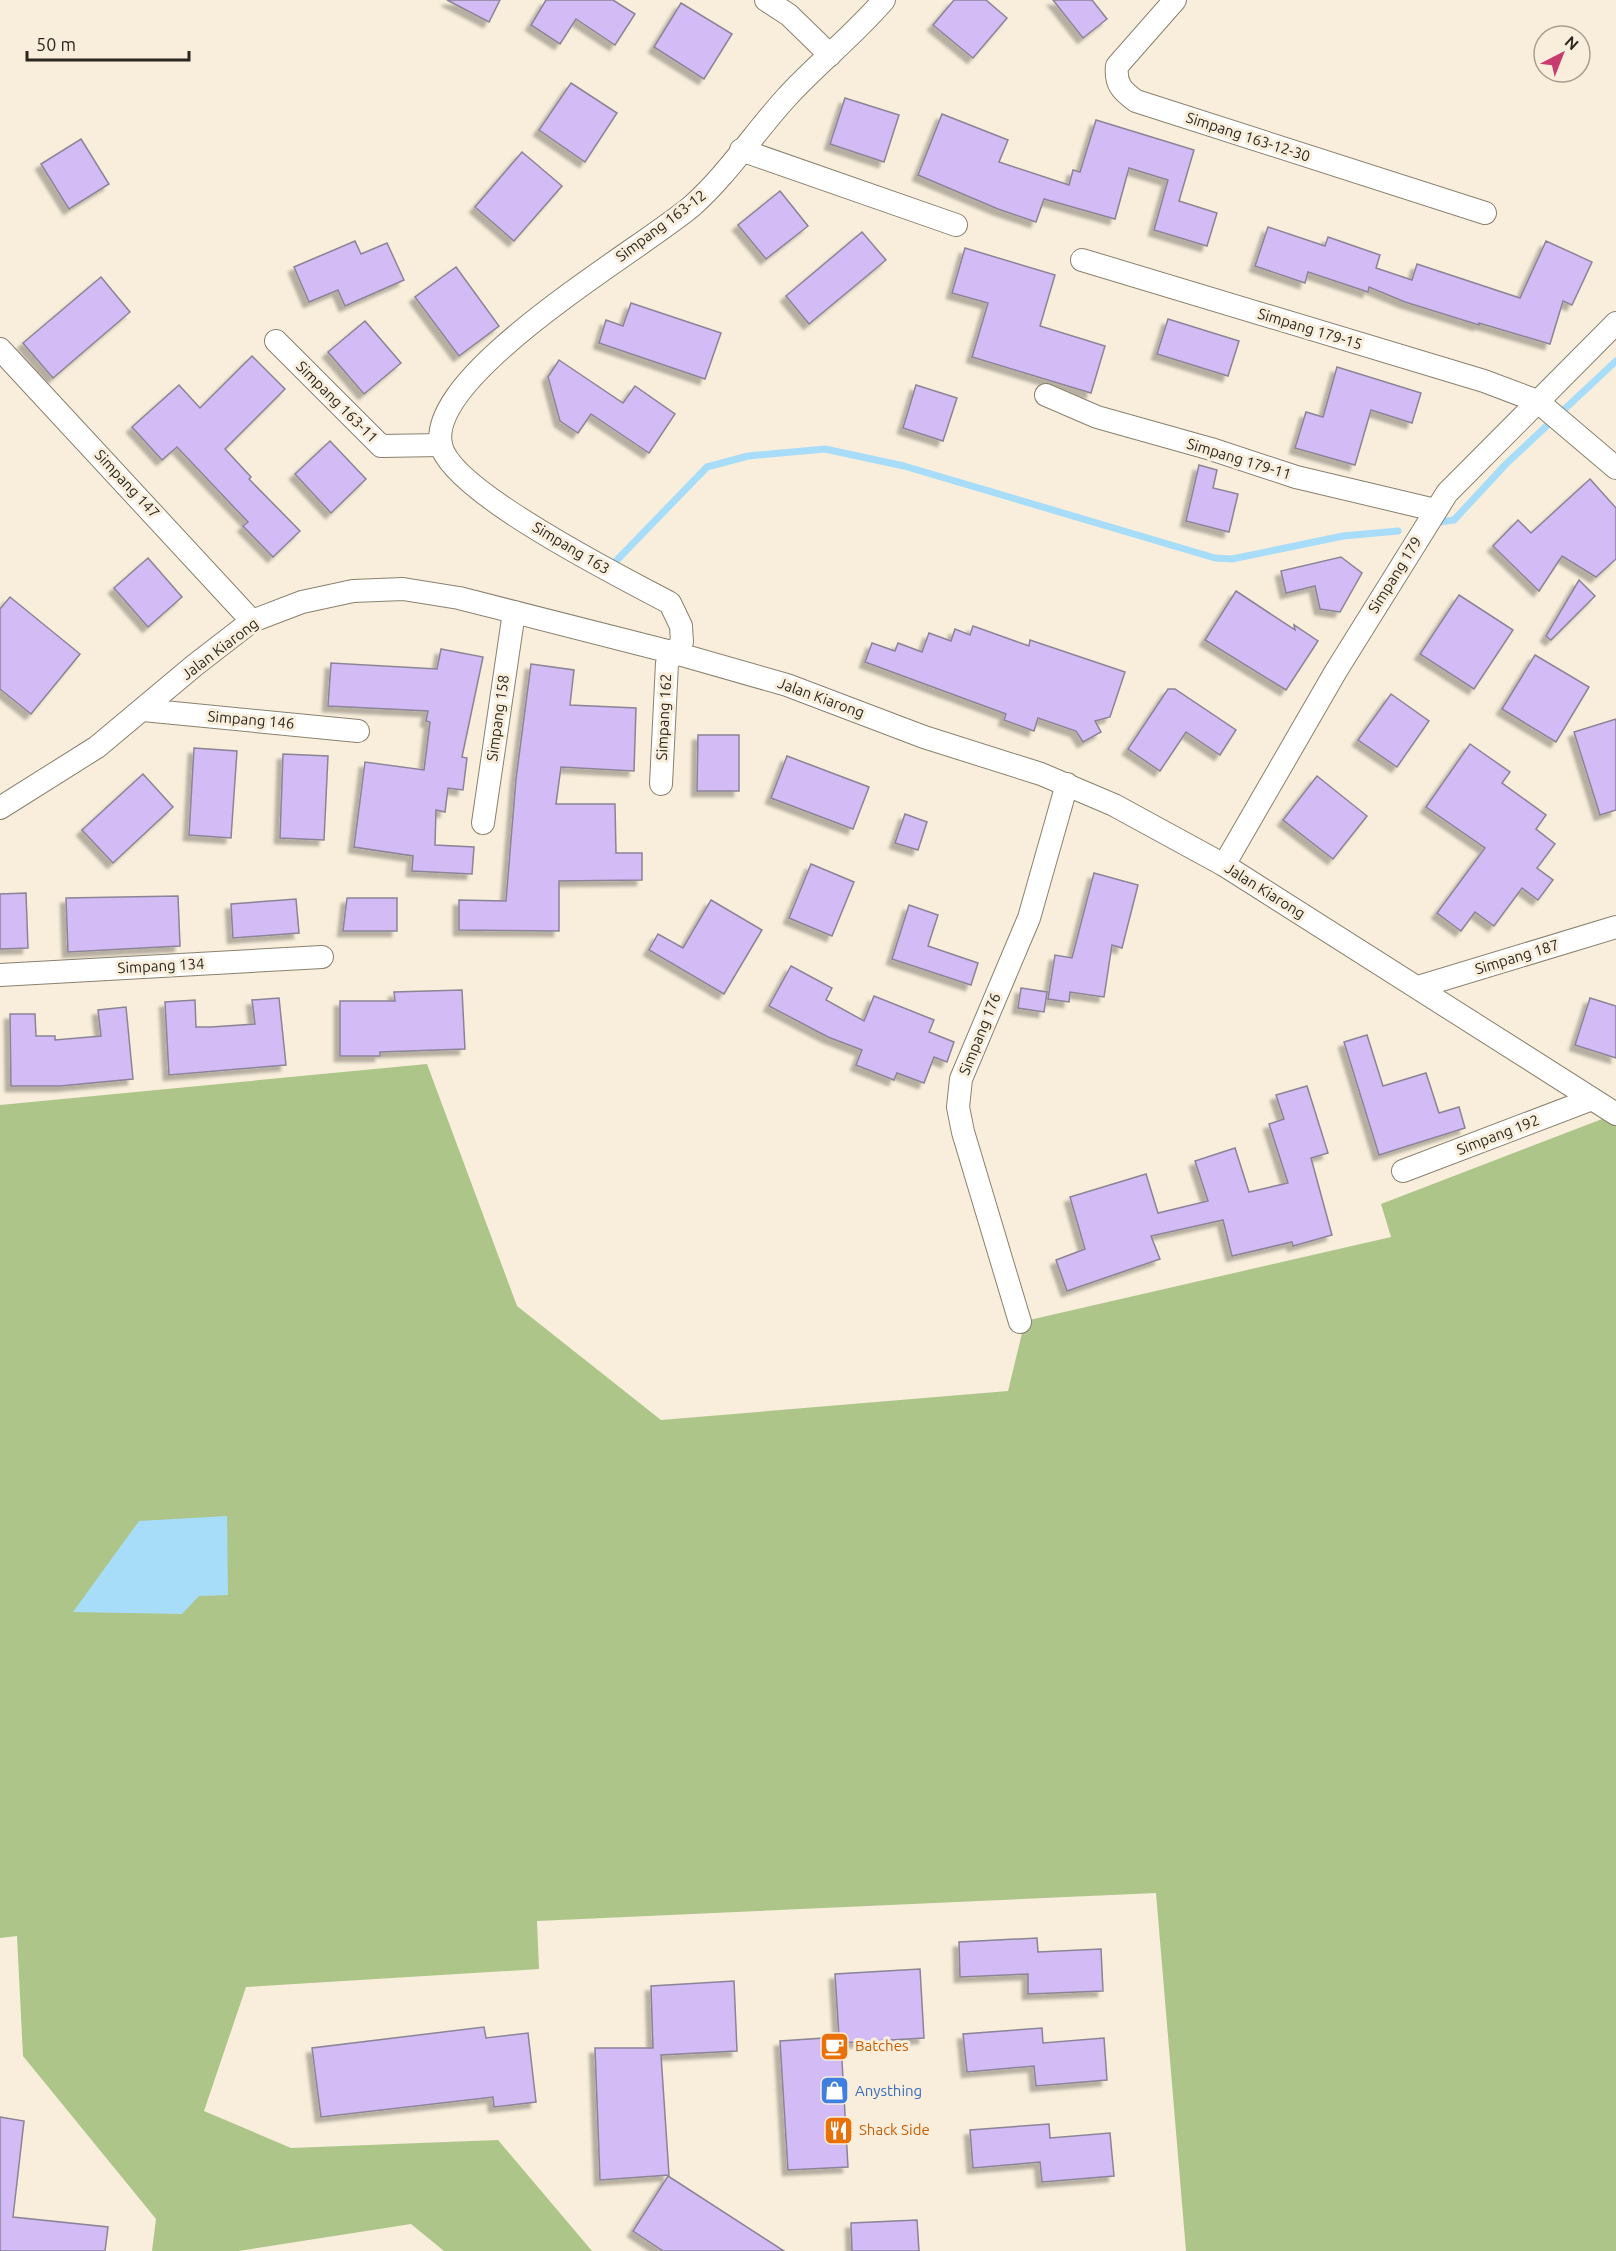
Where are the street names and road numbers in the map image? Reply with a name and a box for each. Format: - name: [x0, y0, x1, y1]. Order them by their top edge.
- street label: Simpang 163-12-30: [1184, 108, 1312, 165]
- street label: Simpang 163-12: [612, 186, 709, 265]
- street label: Simpang 179-15: [1256, 305, 1364, 352]
- street label: Simpang 163-11: [293, 357, 382, 446]
- street label: Simpang 179-11: [1185, 435, 1293, 482]
- street label: Simpang 147: [91, 446, 163, 521]
- street label: Simpang 163: [530, 518, 613, 577]
- street label: Simpang 179: [1364, 533, 1425, 616]
- street label: Jalan Kiarong: [178, 614, 261, 683]
- street label: Simpang 162: [653, 673, 674, 761]
- street label: Simpang 158: [483, 674, 512, 762]
- street label: Jalan Kiarong: [775, 674, 867, 721]
- street label: Simpang 146: [207, 707, 295, 732]
- street label: Jalan Kiarong: [1222, 859, 1308, 922]
- street label: Simpang 187: [1473, 936, 1561, 977]
- street label: Simpang 134: [117, 955, 205, 976]
- street label: Simpang 176: [955, 990, 1004, 1077]
- street label: Simpang 192: [1454, 1111, 1541, 1158]

